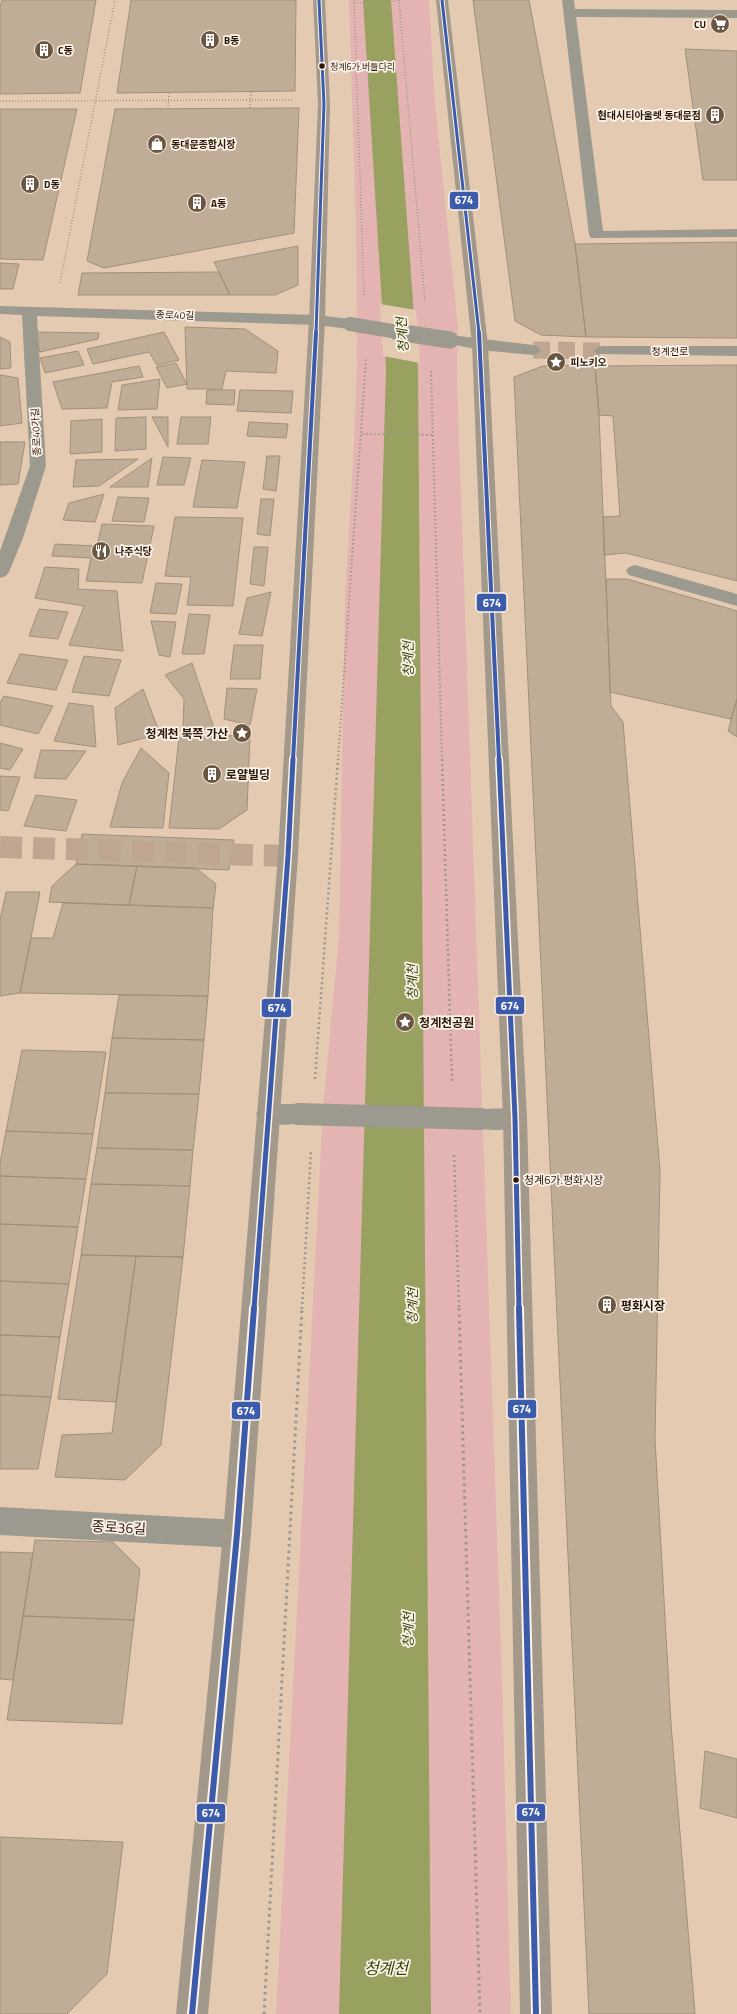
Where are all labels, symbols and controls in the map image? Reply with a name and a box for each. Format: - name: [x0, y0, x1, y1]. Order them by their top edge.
- supermarket icon: CU: [709, 13, 731, 35]
- place label: CU: [694, 17, 706, 32]
- building icon: B동: [199, 29, 221, 51]
- place label: B동: [224, 33, 239, 48]
- building icon: C동: [33, 39, 55, 61]
- place label: C동: [58, 43, 73, 58]
- place label: 청계6가.버들다리: [330, 60, 395, 73]
- marker: 청계6가.버들다리: [317, 61, 327, 71]
- building icon: 현대시티아울렛 동대문점: [704, 104, 726, 126]
- place label: 현대시티아울렛 동대문점: [598, 108, 701, 123]
- shop icon: 동대문종합시장: [146, 133, 168, 155]
- place label: 동대문종합시장: [171, 137, 235, 152]
- building icon: D동: [19, 173, 41, 195]
- place label: D동: [44, 177, 60, 192]
- line badge: 674: [449, 191, 479, 210]
- building icon: A동: [186, 192, 208, 214]
- text: 674: [455, 192, 473, 208]
- place label: A동: [211, 196, 226, 211]
- street label: 종로40길: [155, 307, 195, 323]
- water label: 청계천: [391, 315, 413, 354]
- street label: 청계천로: [652, 344, 688, 359]
- place icon: 피노키오: [545, 351, 567, 373]
- place label: 피노키오: [570, 355, 607, 370]
- street label: 종로40가길: [27, 408, 45, 456]
- restaurant icon: 나주식당: [90, 540, 112, 562]
- place label: 나주식당: [115, 544, 152, 559]
- line badge: 674: [476, 593, 507, 612]
- text: 674: [483, 595, 501, 611]
- water label: 청계천: [398, 640, 418, 677]
- place icon: 청계천 북쪽 가산: [231, 722, 253, 744]
- place label: 청계천 북쪽 가산: [145, 724, 228, 743]
- building icon: 로얄빌딩: [201, 763, 223, 785]
- place label: 로얄빌딩: [226, 765, 270, 784]
- water label: 청계천: [402, 963, 422, 1000]
- line badge: 674: [495, 996, 525, 1015]
- line badge: 674: [261, 998, 292, 1018]
- text: 674: [501, 998, 519, 1014]
- text: 674: [268, 1000, 286, 1016]
- place icon: 청계천공원: [394, 1011, 416, 1033]
- place label: 청계천공원: [419, 1013, 474, 1032]
- place label: 청계6가.평화시장: [524, 1172, 603, 1188]
- marker: 청계6가.평화시장: [511, 1175, 521, 1185]
- water label: 청계천: [402, 1287, 422, 1324]
- building icon: 평화시장: [596, 1294, 618, 1316]
- place label: 평화시장: [621, 1296, 665, 1315]
- line badge: 674: [507, 1399, 537, 1419]
- line badge: 674: [231, 1401, 261, 1420]
- text: 674: [513, 1401, 531, 1417]
- text: 674: [237, 1403, 255, 1419]
- street label: 종로36길: [91, 1515, 147, 1539]
- water label: 청계천: [398, 1611, 418, 1648]
- line badge: 674: [196, 1803, 226, 1823]
- line badge: 674: [516, 1803, 546, 1822]
- text: 674: [522, 1804, 540, 1820]
- text: 674: [202, 1805, 220, 1821]
- water label: 청계천: [364, 1956, 410, 1980]

